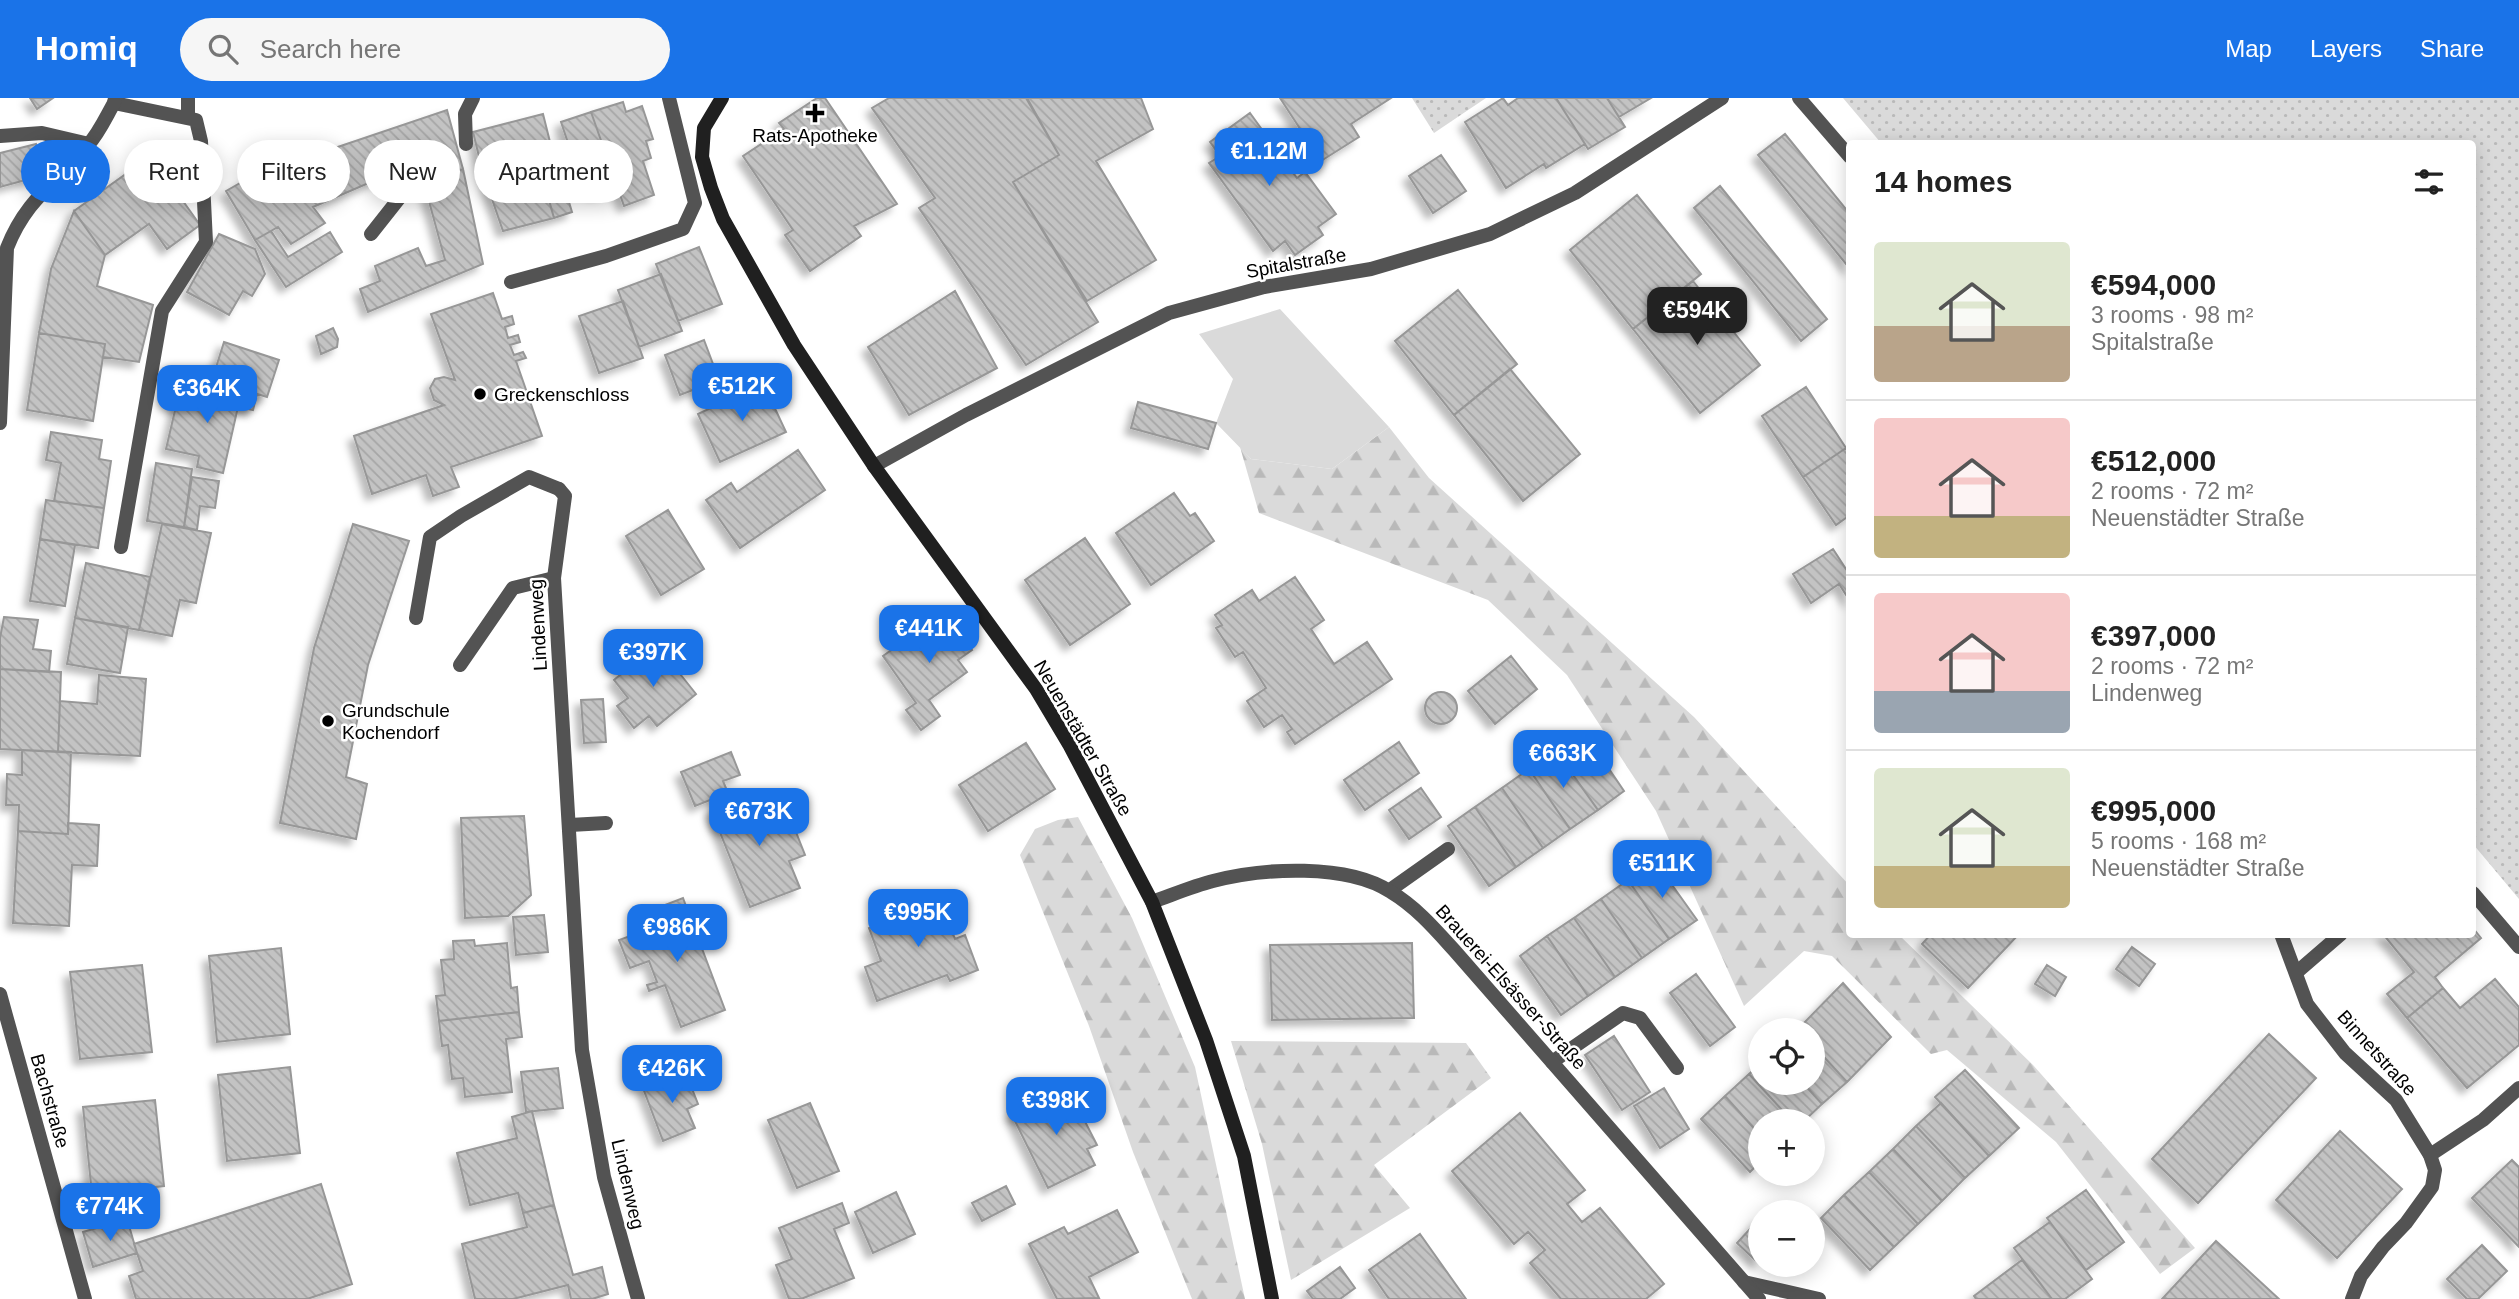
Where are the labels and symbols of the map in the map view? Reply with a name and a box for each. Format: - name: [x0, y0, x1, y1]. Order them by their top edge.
- marker: Rats-Apotheke: [807, 105, 823, 121]
- place label: Rats-Apotheke: [752, 125, 878, 146]
- pin: €1.12M: [1212, 129, 1326, 188]
- street label: Spitalstraße: [1244, 244, 1348, 282]
- pin: €594K: [1648, 288, 1746, 347]
- pin: €512K: [693, 364, 791, 423]
- pin: €364K: [158, 366, 256, 425]
- place label: Greckenschloss: [494, 384, 629, 405]
- marker: Greckenschloss: [472, 386, 488, 402]
- street label: Lindenweg: [525, 579, 551, 671]
- pin: €441K: [880, 606, 978, 665]
- pin: €397K: [604, 630, 702, 689]
- street label: Neuenstädter Straße: [1030, 656, 1136, 820]
- place label: Grundschule Kochendorf: [342, 700, 450, 743]
- marker: Grundschule Kochendorf: [320, 713, 336, 729]
- pin: €663K: [1514, 730, 1612, 790]
- pin: €673K: [710, 788, 808, 848]
- pin: €511K: [1613, 840, 1711, 900]
- pin: €995K: [869, 890, 967, 949]
- street label: Brauerei-Elsässer-Straße: [1431, 900, 1591, 1074]
- pin: €986K: [628, 904, 726, 964]
- street label: Binnetstraße: [2333, 1006, 2421, 1100]
- pin: €426K: [623, 1046, 721, 1105]
- street label: Bachstraße: [27, 1051, 73, 1151]
- pin: €398K: [1007, 1077, 1105, 1137]
- street label: Lindenweg: [607, 1137, 649, 1231]
- pin: €774K: [61, 1184, 159, 1243]

